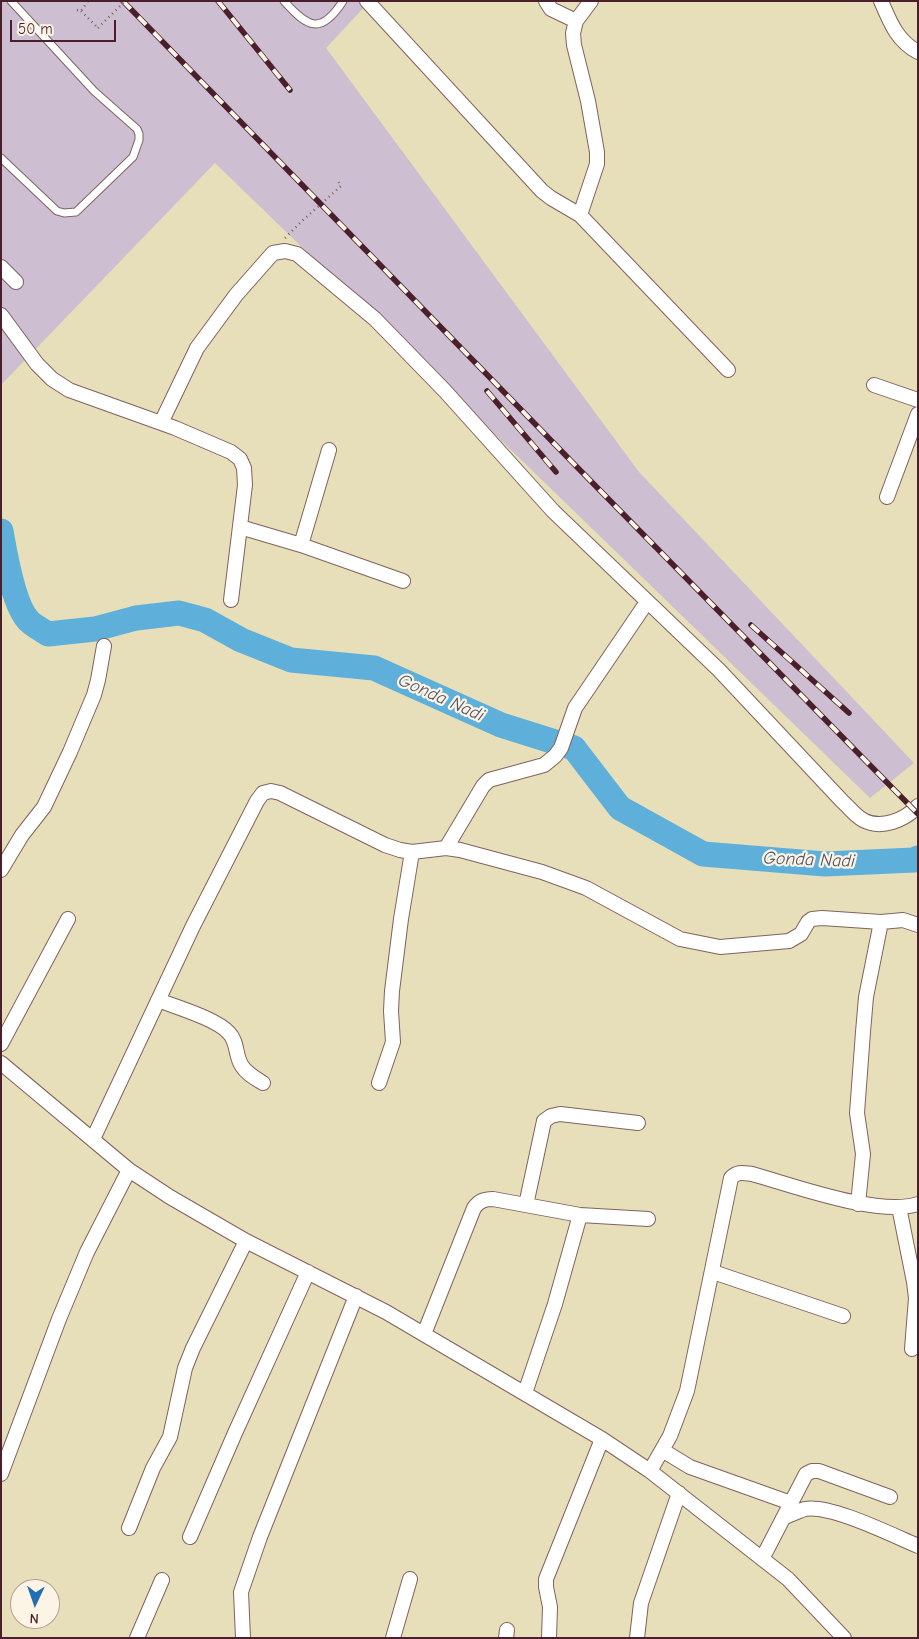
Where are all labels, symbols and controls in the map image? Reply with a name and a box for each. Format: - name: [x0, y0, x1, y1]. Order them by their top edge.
- scale bar: [12, 10, 119, 42]
- text: 50 m: [18, 20, 53, 38]
- water label: Gonda Nadi: [395, 669, 487, 727]
- water label: Gonda Nadi: [763, 848, 855, 872]
- north arrow: [10, 1579, 60, 1629]
- text: N: [29, 1610, 39, 1627]

